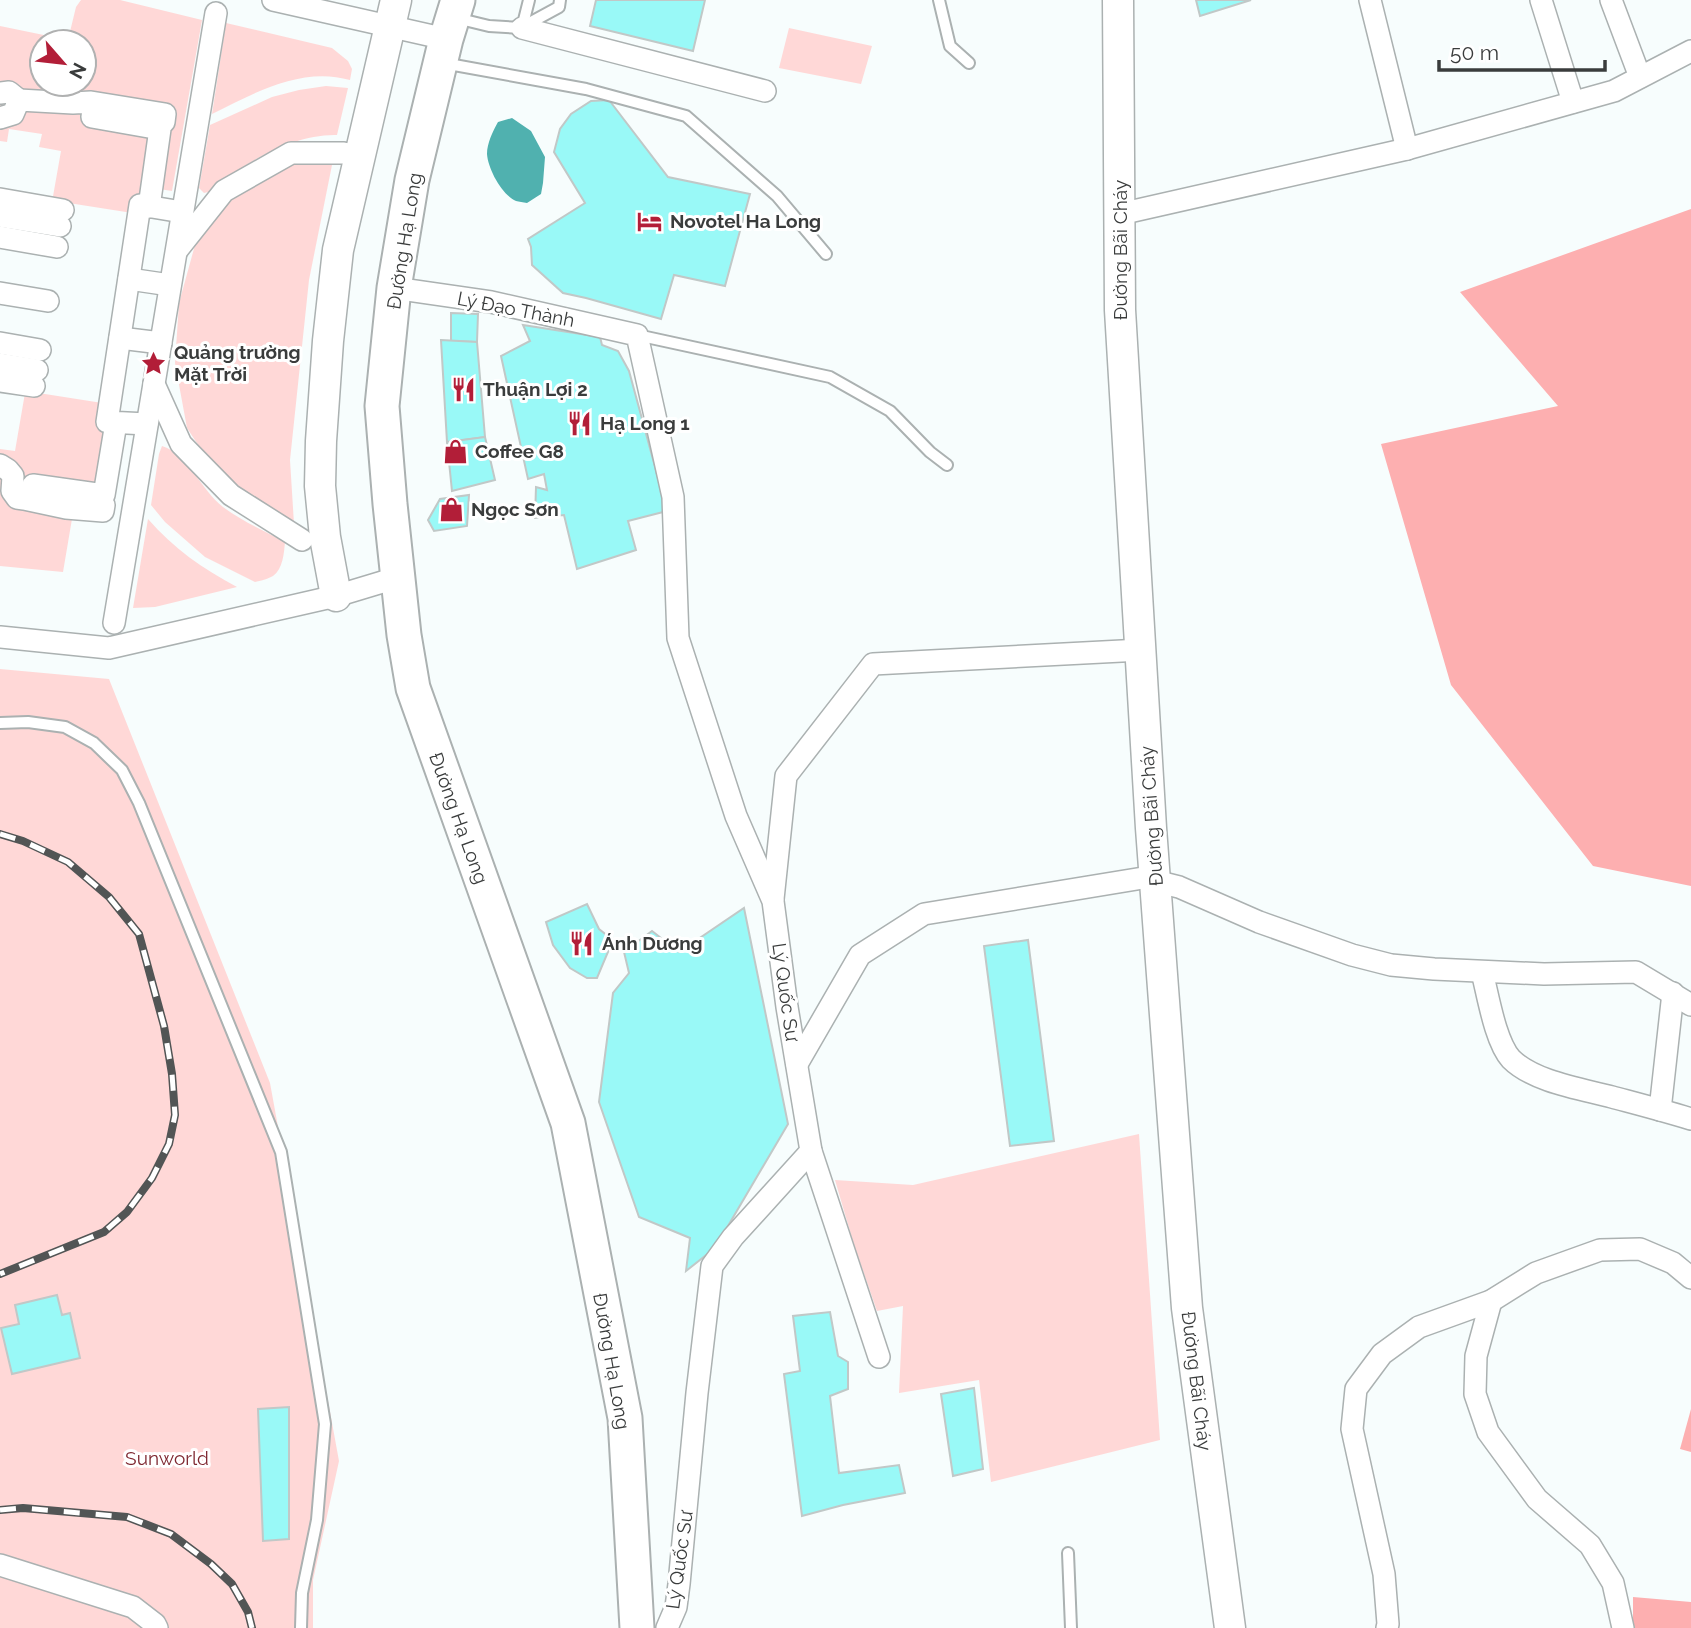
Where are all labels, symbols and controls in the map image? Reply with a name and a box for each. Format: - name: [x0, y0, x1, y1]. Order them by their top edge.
- north arrow: [28, 28, 98, 98]
- scale bar: [1439, 28, 1605, 72]
- text: 50 m: [1450, 40, 1499, 65]
- text: N: [65, 59, 91, 83]
- street label: Đường Hạ Long: [382, 171, 426, 311]
- street label: Đường Bãi Cháy: [1109, 180, 1131, 320]
- hotel icon: Novotel Ha Long: [636, 207, 664, 235]
- place label: Novotel Ha Long: [670, 210, 821, 232]
- street label: Lý Đạo Thành: [455, 287, 577, 331]
- place label: Quảng trường Mặt Trời: [174, 341, 301, 385]
- place icon: Quảng trường Mặt Trời: [140, 349, 168, 377]
- restaurant icon: Thuận Lợi 2: [449, 375, 477, 403]
- place label: Thuận Lợi 2: [483, 378, 588, 400]
- restaurant icon: Hạ Long 1: [566, 409, 594, 437]
- place label: Hạ Long 1: [600, 412, 690, 434]
- shop icon: Coffee G8: [441, 437, 469, 465]
- place label: Coffee G8: [475, 440, 564, 462]
- shop icon: Ngọc Sơn: [437, 495, 465, 523]
- place label: Ngọc Sơn: [471, 498, 559, 520]
- street label: Đường Bãi Cháy: [1135, 745, 1167, 887]
- street label: Đường Hạ Long: [425, 749, 493, 887]
- restaurant icon: Ánh Dương: [568, 929, 596, 957]
- place label: Ánh Dương: [602, 932, 703, 954]
- street label: Lý Quốc Sư: [768, 941, 804, 1043]
- street label: Đường Hạ Long: [589, 1291, 635, 1431]
- street label: Đường Bãi Cháy: [1178, 1310, 1216, 1452]
- park label: Sunworld: [125, 1447, 209, 1469]
- street label: Lý Quốc Sư: [661, 1509, 697, 1611]

